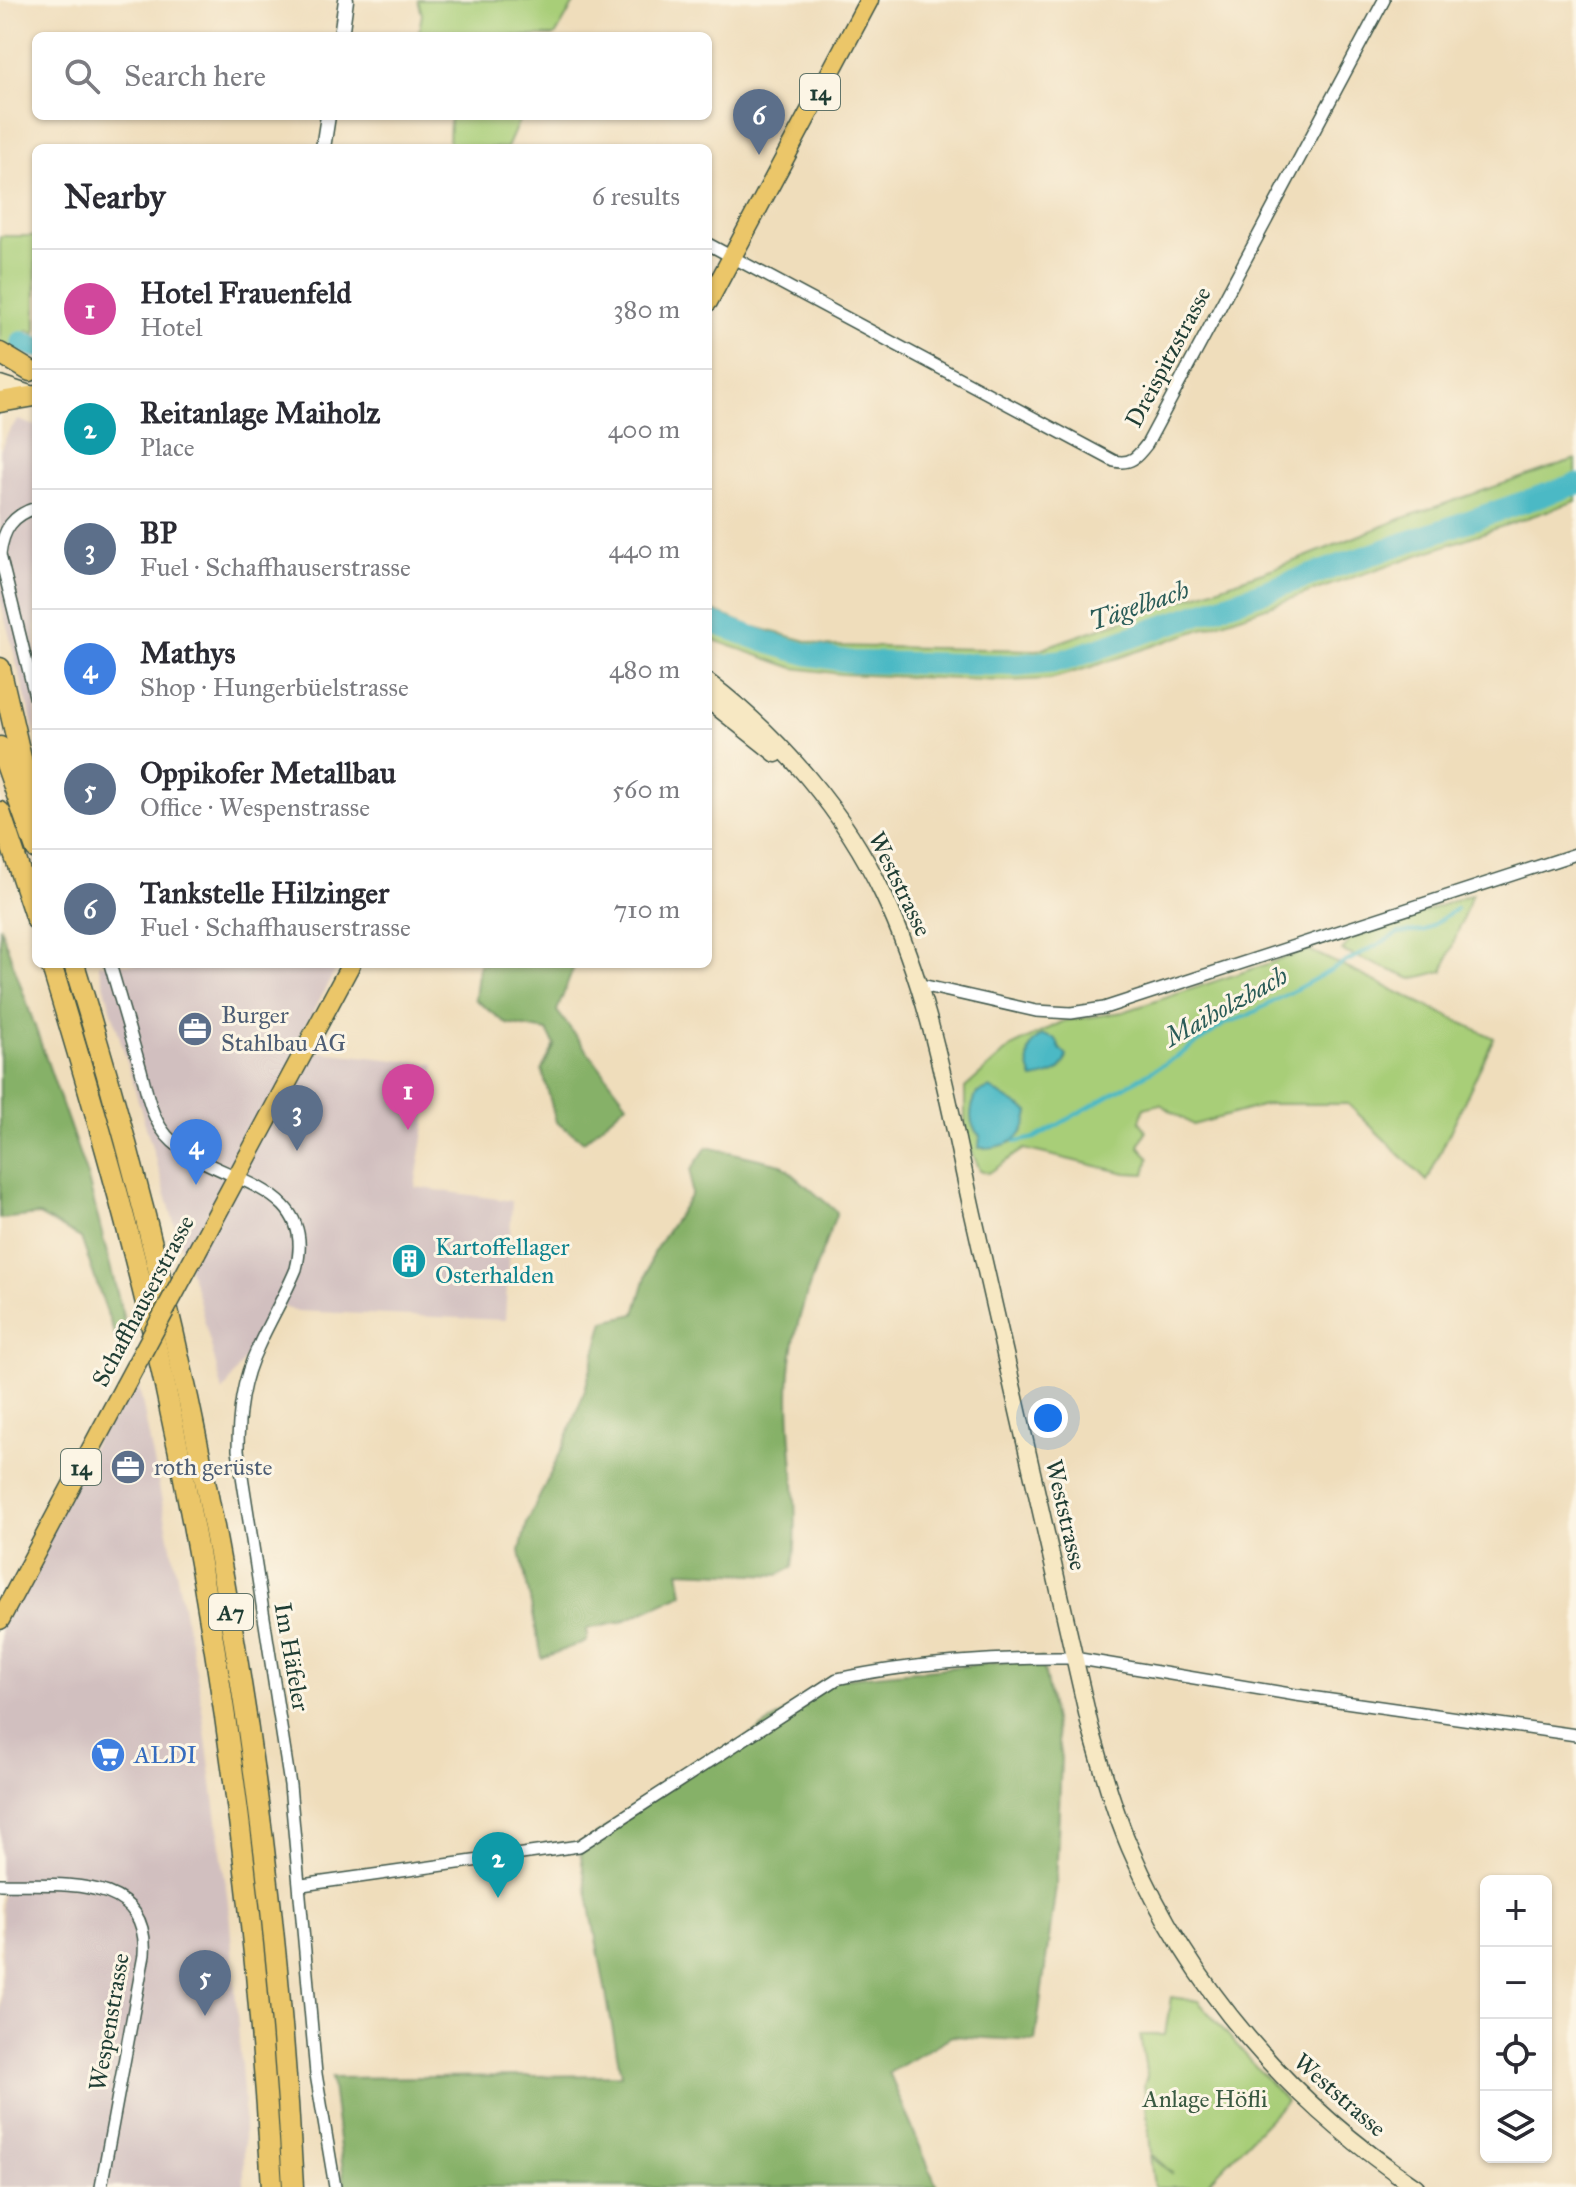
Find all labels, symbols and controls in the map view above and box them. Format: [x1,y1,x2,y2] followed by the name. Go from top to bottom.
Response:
[32,32,712,120] search box
[60,54,104,98] icon: search
[124,58,266,94] text: Search here
[800,74,840,110] road number: 14
[733,89,785,155] pin: 6
[64,176,166,217] text: Nearby
[592,180,680,212] text: 6 results
[140,275,352,311] text: Hotel Frauenfeld
[1118,281,1218,433] street label: Dreispitzstrasse
[85,293,95,325] text: 1
[613,293,680,325] text: 380 m
[140,311,203,343] text: Hotel
[140,395,380,431] text: Reitanlage Maiholz
[84,413,96,445] text: 2
[608,413,680,445] text: 400 m
[140,431,195,463] text: Place
[140,515,177,551] text: BP
[85,533,95,565] text: 3
[608,533,680,565] text: 440 m
[140,551,411,583] text: Fuel · Schaffhauserstrasse
[1085,573,1193,637] water label: Tägelbach
[140,635,235,671] text: Mathys
[83,653,97,685] text: 4
[609,653,680,685] text: 480 m
[140,671,409,703] text: Shop · Hungerbüelstrasse
[140,755,396,791] text: Oppikofer Metallbau
[84,773,96,805] text: 5
[612,773,680,805] text: 560 m
[140,791,370,823] text: Office · Wespenstrasse
[862,827,938,941] street label: Weststrasse
[140,875,389,911] text: Tankstelle Hilzinger
[83,893,97,925] text: 6
[613,893,680,925] text: 710 m
[140,911,411,943] text: Fuel · Schaffhauserstrasse
[1156,959,1293,1054] water label: Maiholzbach
[221,1000,346,1058] place label: Burger Stahlbau AG
[176,1010,214,1048] office icon: Burger Stahlbau AG
[382,1064,434,1130] pin: 1
[271,1085,323,1151] pin: 3
[170,1119,222,1185] pin: 4
[85,1210,201,1392] street label: Schaffhauserstrasse
[435,1232,570,1290] place label: Kartoffellager Osterhalden
[390,1242,428,1280] building icon: Kartoffellager Osterhalden
[1028,1398,1068,1438] your location
[109,1448,147,1486] office icon: roth gerüste
[61,1449,101,1485] road number: 14
[154,1452,273,1482] place label: roth gerüste
[1039,1457,1093,1573] street label: Weststrasse
[209,1594,253,1630] road number: A7
[268,1600,316,1714] street label: Im Häfeler
[89,1736,127,1774] supermarket icon: ALDI
[133,1740,197,1770] place label: ALDI
[472,1832,524,1898] pin: 2
[1480,1875,1552,2163] map controls
[1480,1875,1552,1947] button: +
[1480,1947,1552,2019] button: −
[179,1950,231,2016] pin: 5
[82,1951,136,2093] street label: Wespenstrasse
[1480,2019,1552,2091] button: locate
[1288,2047,1392,2143] street label: Weststrasse
[1141,2084,1268,2114] park label: Anlage Höfli
[1480,2091,1552,2163] button: layers

